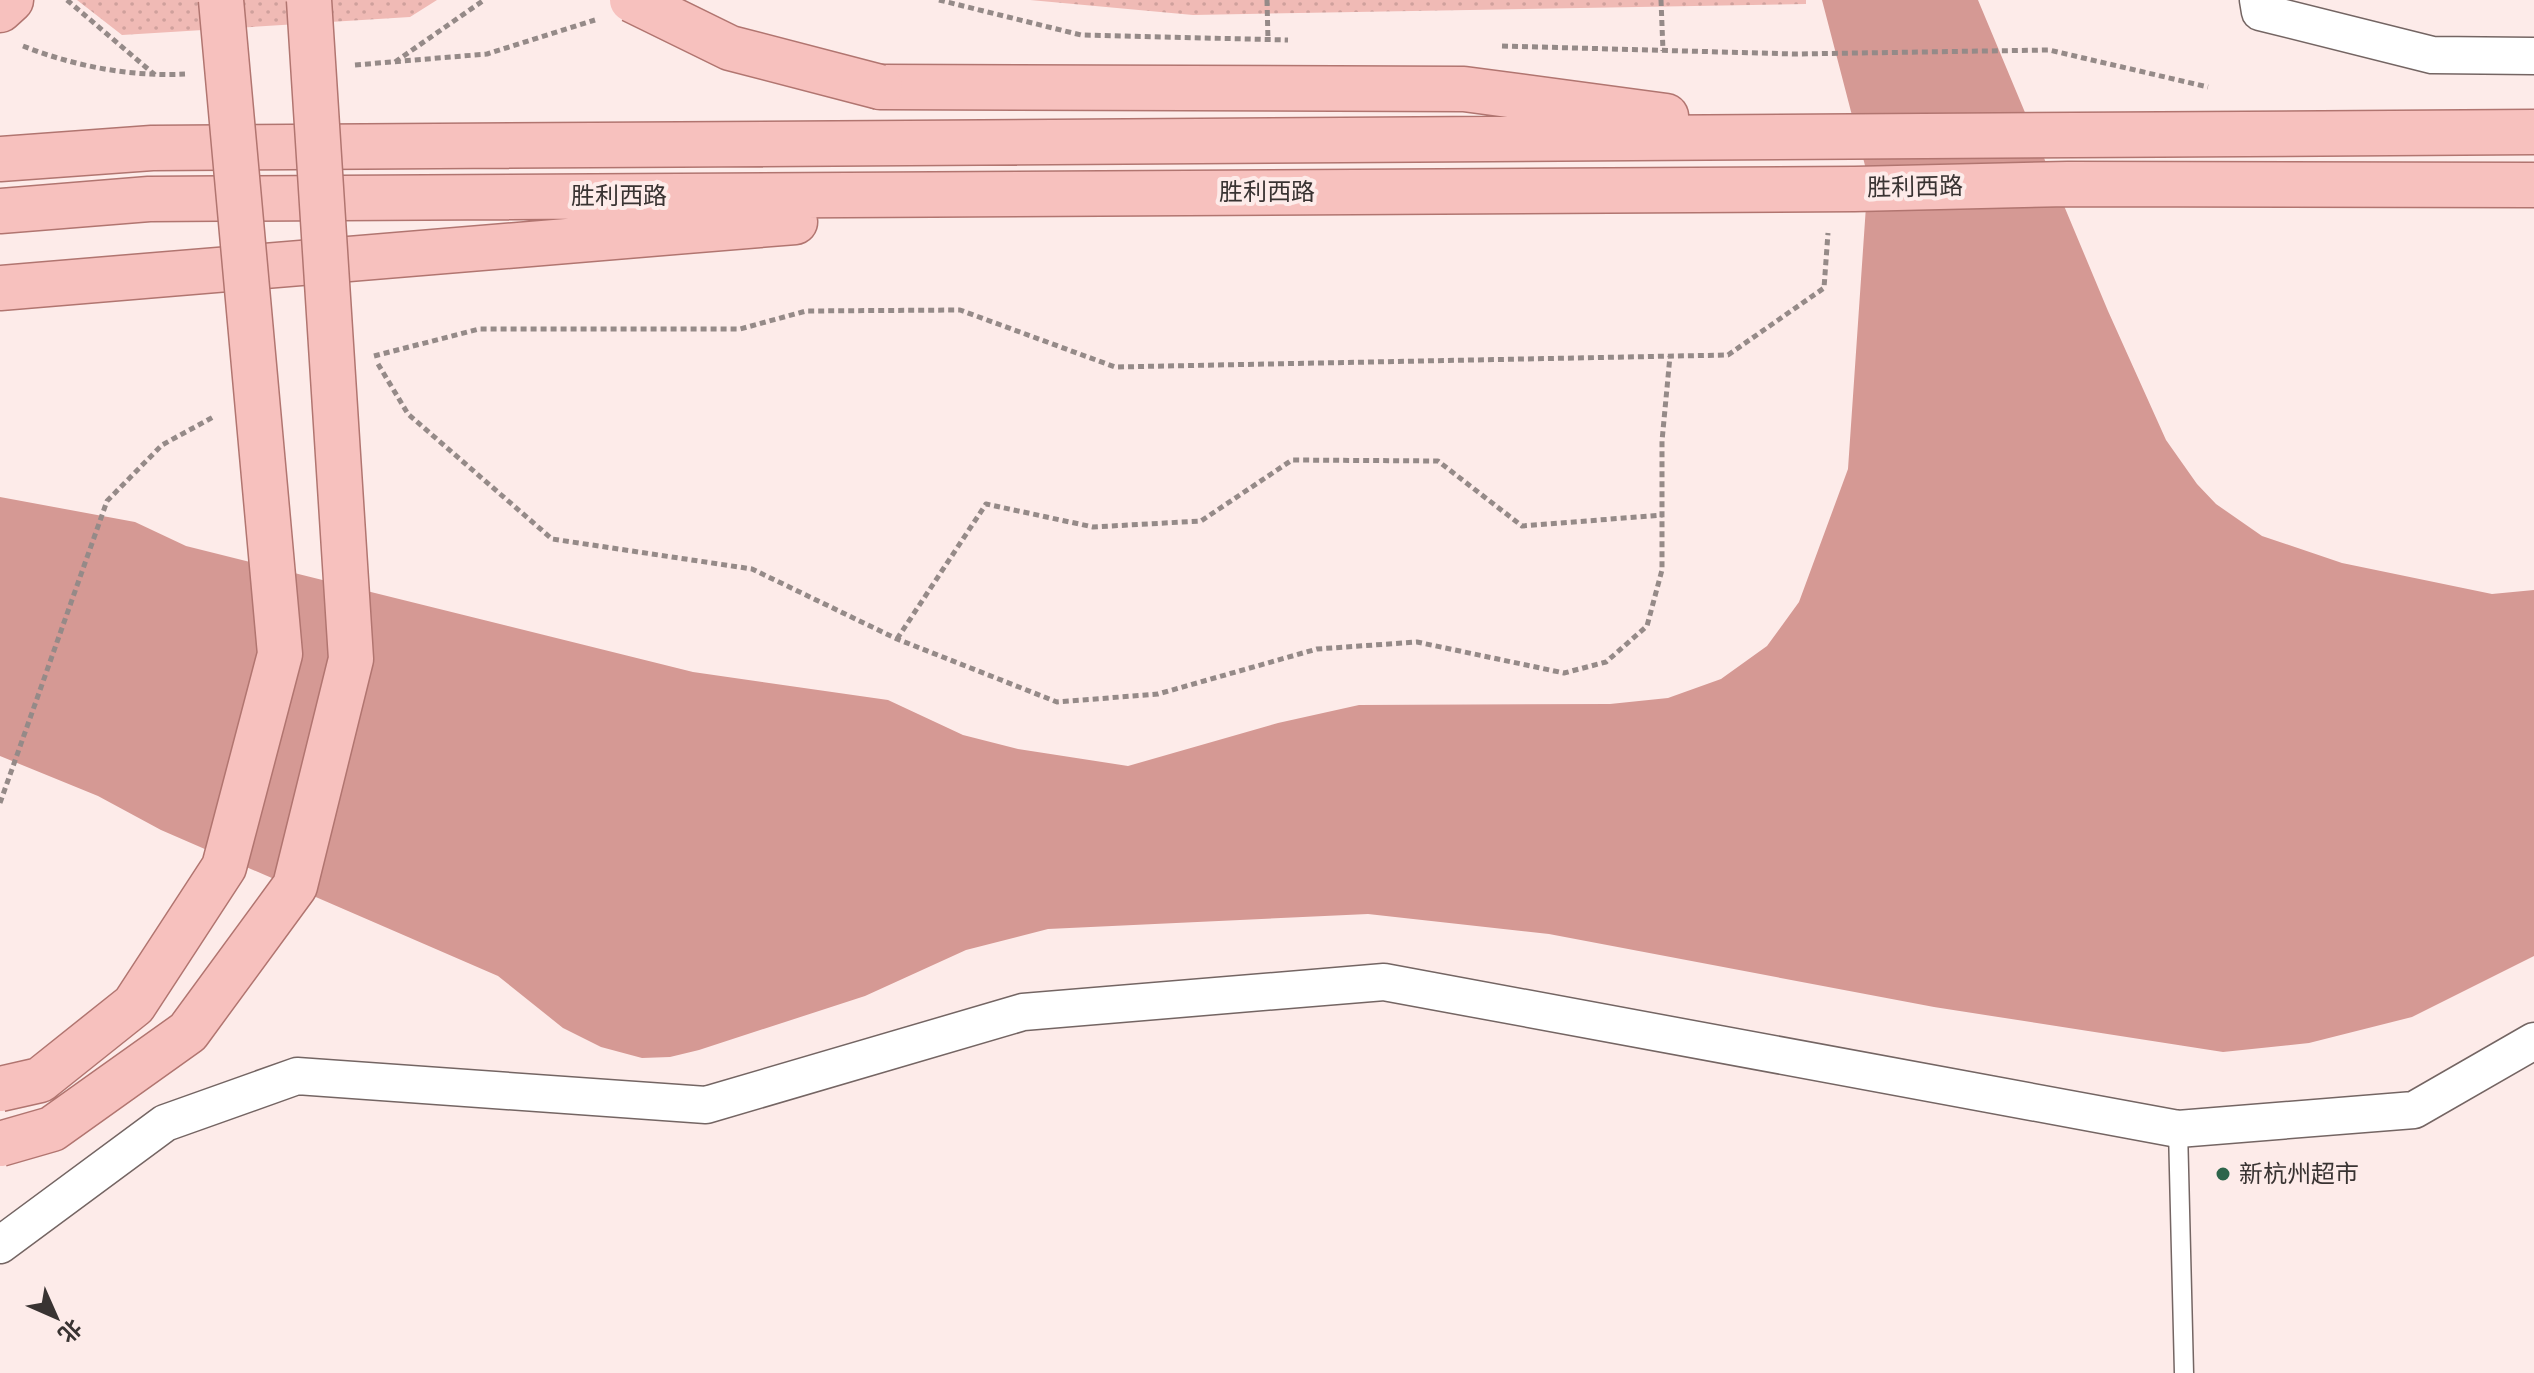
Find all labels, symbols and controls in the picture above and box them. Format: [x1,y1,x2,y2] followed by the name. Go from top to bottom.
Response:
[1867,171,1963,201] street label: 胜利西路
[1219,177,1315,205] street label: 胜利西路
[571,181,667,209] street label: 胜利西路
[2239,1159,2359,1187] place label: 新杭州超市
[2214,1165,2232,1183] marker: 新杭州超市
[16,1277,96,1357] north arrow
[53,1314,87,1348] text: 北

